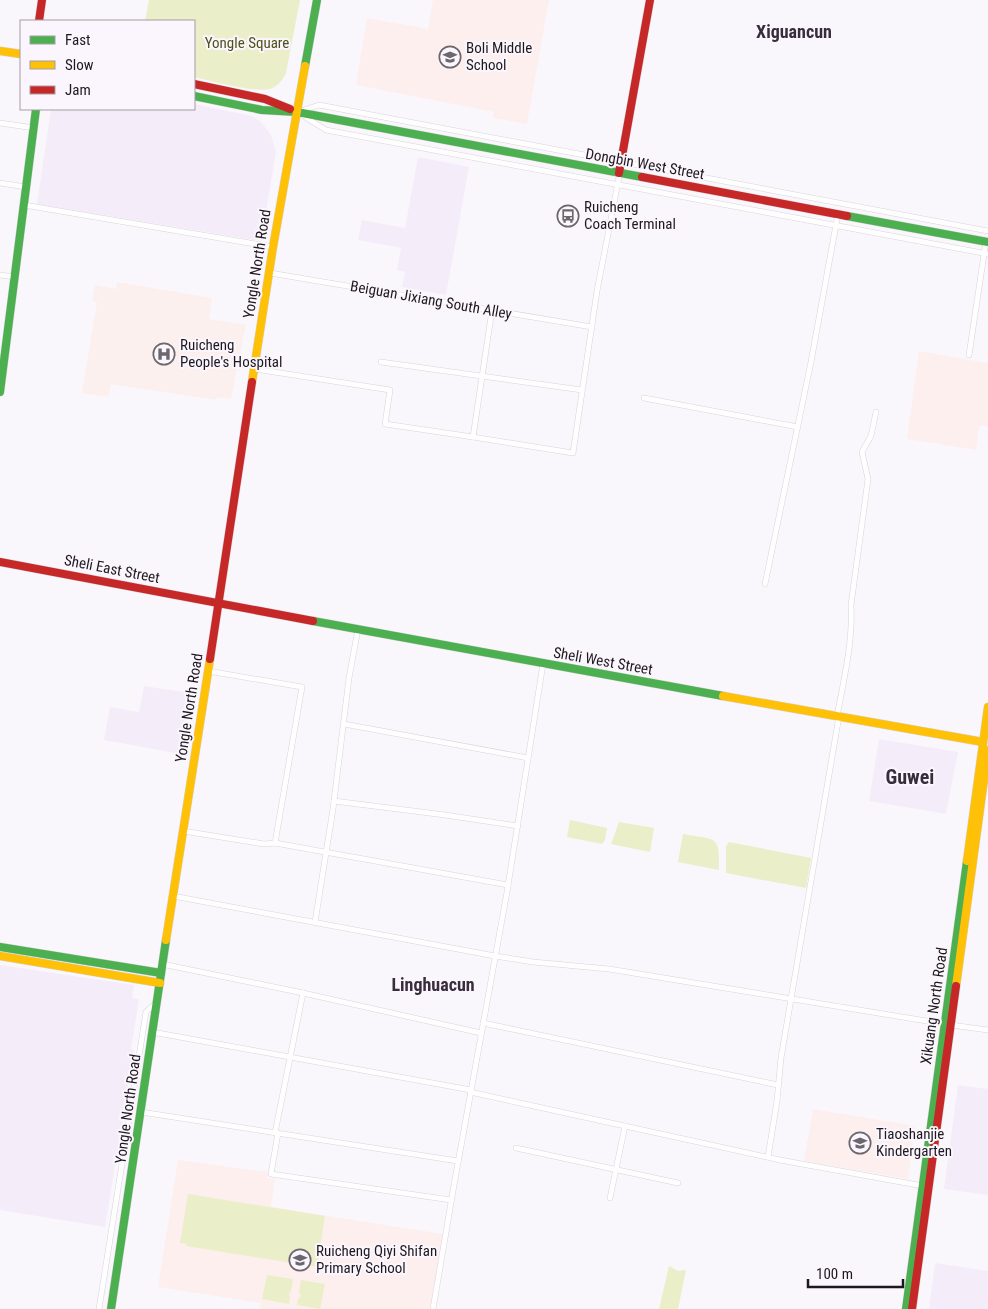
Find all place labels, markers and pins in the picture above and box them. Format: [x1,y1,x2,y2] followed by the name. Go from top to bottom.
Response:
[466,39,532,74] place label: Boli Middle School
[438,45,462,69] school or university icon: Boli Middle School
[584,198,676,233] place label: Ruicheng Coach Terminal
[556,204,580,228] bus stop icon: Ruicheng Coach Terminal
[180,336,282,371] place label: Ruicheng People's Hospital
[152,342,176,366] hospital icon: Ruicheng People's Hospital
[876,1125,952,1160] place label: Tiaoshanjie Kindergarten
[848,1131,872,1155] school or university icon: Tiaoshanjie Kindergarten
[316,1242,437,1277] place label: Ruicheng Qiyi Shifan Primary School
[288,1248,312,1272] school or university icon: Ruicheng Qiyi Shifan Primary School

